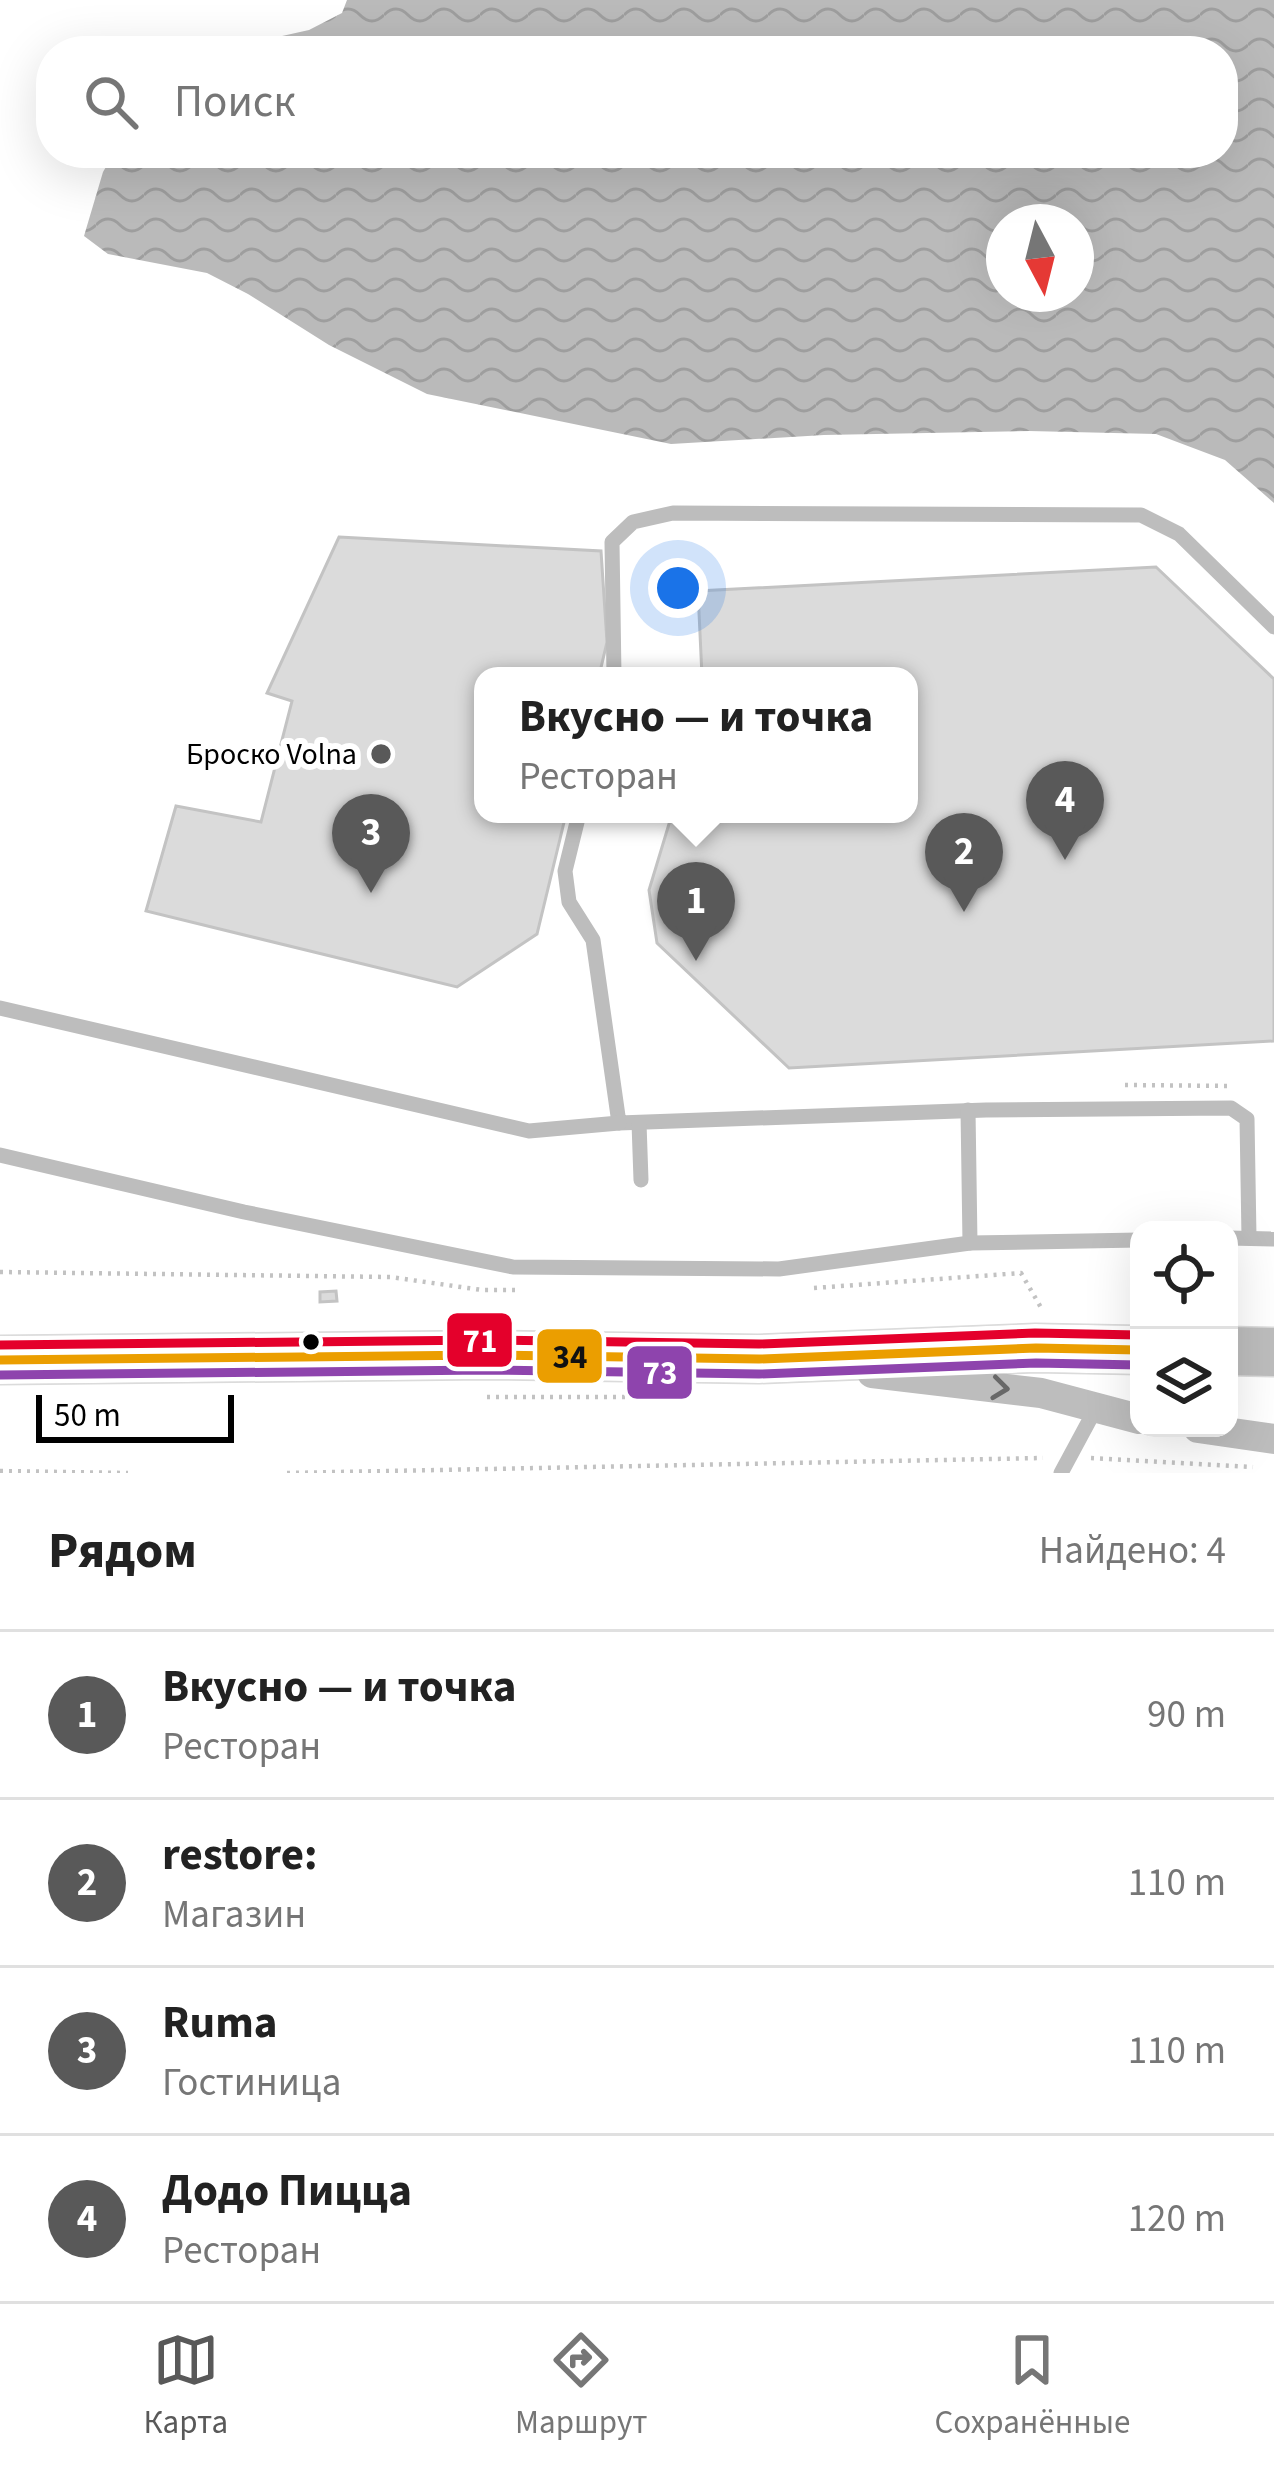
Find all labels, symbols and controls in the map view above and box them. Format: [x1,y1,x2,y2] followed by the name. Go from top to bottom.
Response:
[36,36,1238,168] search box
[78,69,144,135] icon: search
[174,70,296,134] text: Поиск
[986,204,1094,312] north arrow
[648,558,708,618] your location
[474,667,918,823] popup
[519,685,873,749] text: Вкусно — и точка
[186,733,357,776] place label: Броско Volna
[368,741,394,767] marker: Броско Volna
[519,749,678,805] text: Ресторан
[1026,761,1104,860] pin: 4
[332,794,410,893] pin: 3
[925,813,1003,912] pin: 2
[657,862,735,961] pin: 1
[1130,1221,1238,1437] map controls
[1130,1221,1238,1329] button: locate
[445,1311,514,1369] line badge: 71
[463,1318,497,1365] text: 71
[535,1327,604,1385] line badge: 34
[1130,1329,1238,1437] button: layers
[300,1331,322,1353] unlabelled marker
[553,1334,587,1381] text: 34
[625,1344,694,1401] line badge: 73
[643,1350,677,1397] text: 73
[990,1375,1010,1401] one-way arrow
[36,1389,234,1442] scale bar
[54,1392,121,1439] text: 50 m
[48,1515,197,1587] text: Рядом
[1039,1523,1226,1579] text: Найдено: 4
[162,1655,517,1719] text: Вкусно — и точка
[77,1687,97,1743] text: 1
[1147,1687,1226,1743] text: 90 m
[162,1719,321,1775] text: Ресторан
[162,1823,317,1887] text: restore:
[77,1855,97,1911] text: 2
[1128,1855,1226,1911] text: 110 m
[162,1887,306,1943] text: Магазин
[162,1991,277,2055] text: Ruma
[77,2023,97,2079] text: 3
[1128,2023,1226,2079] text: 110 m
[162,2055,341,2111] text: Гостиница
[162,2159,412,2223] text: Додо Пицца
[77,2191,97,2247] text: 4
[1128,2191,1226,2247] text: 120 m
[162,2223,321,2279] text: Ресторан
[143,2327,228,2446] tab: Карта
[515,2327,648,2446] tab: Маршрут
[935,2327,1130,2446] tab: Сохранённые

